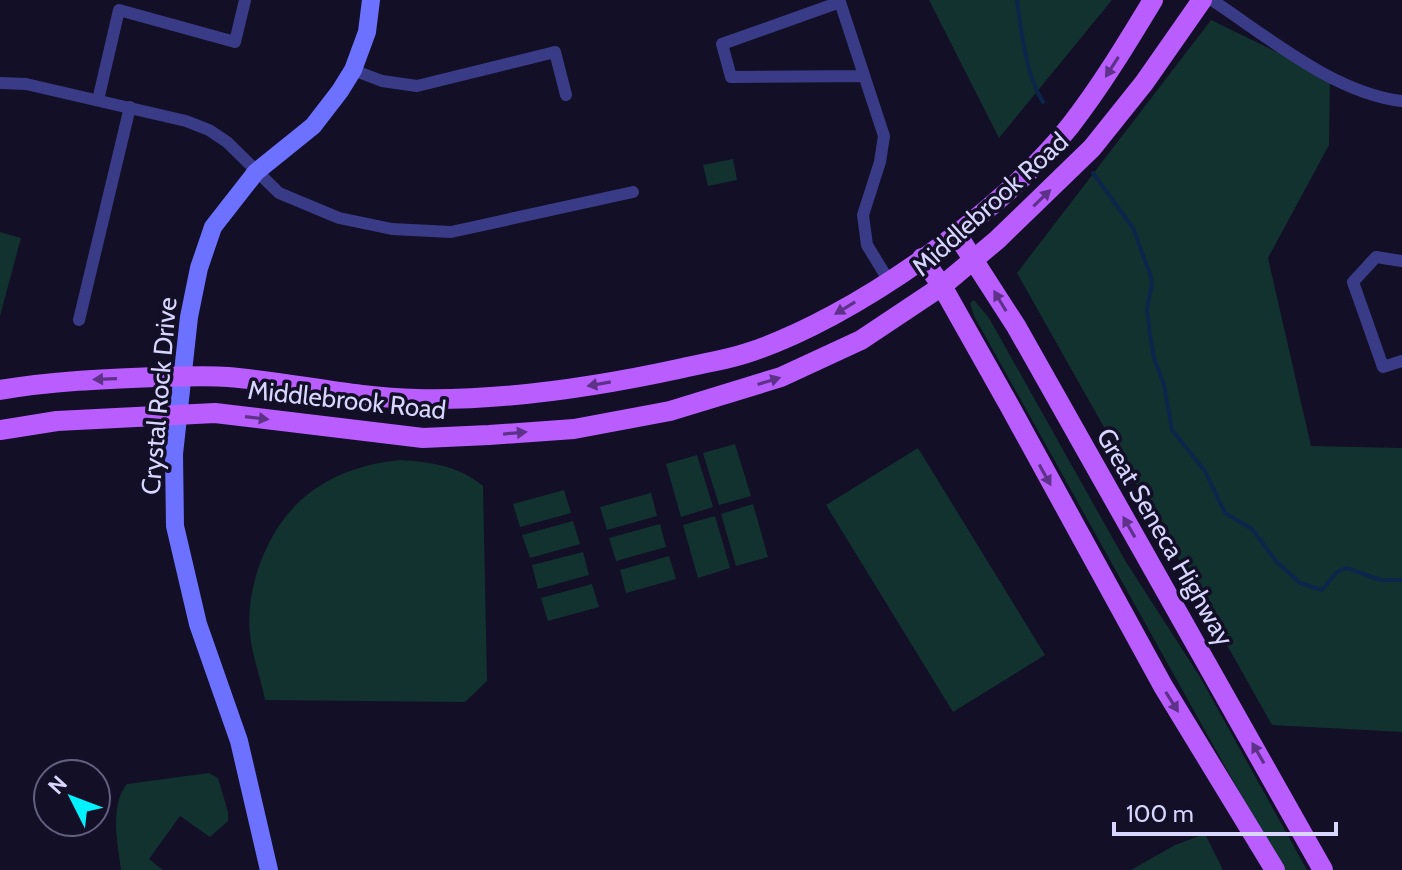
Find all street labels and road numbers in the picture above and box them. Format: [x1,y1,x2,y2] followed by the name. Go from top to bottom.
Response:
[905,125,1075,283] street label: Middlebrook Road
[134,296,184,496] street label: Crystal Rock Drive
[246,374,448,426] street label: Middlebrook Road
[1090,422,1240,652] street label: Great Seneca Highway

